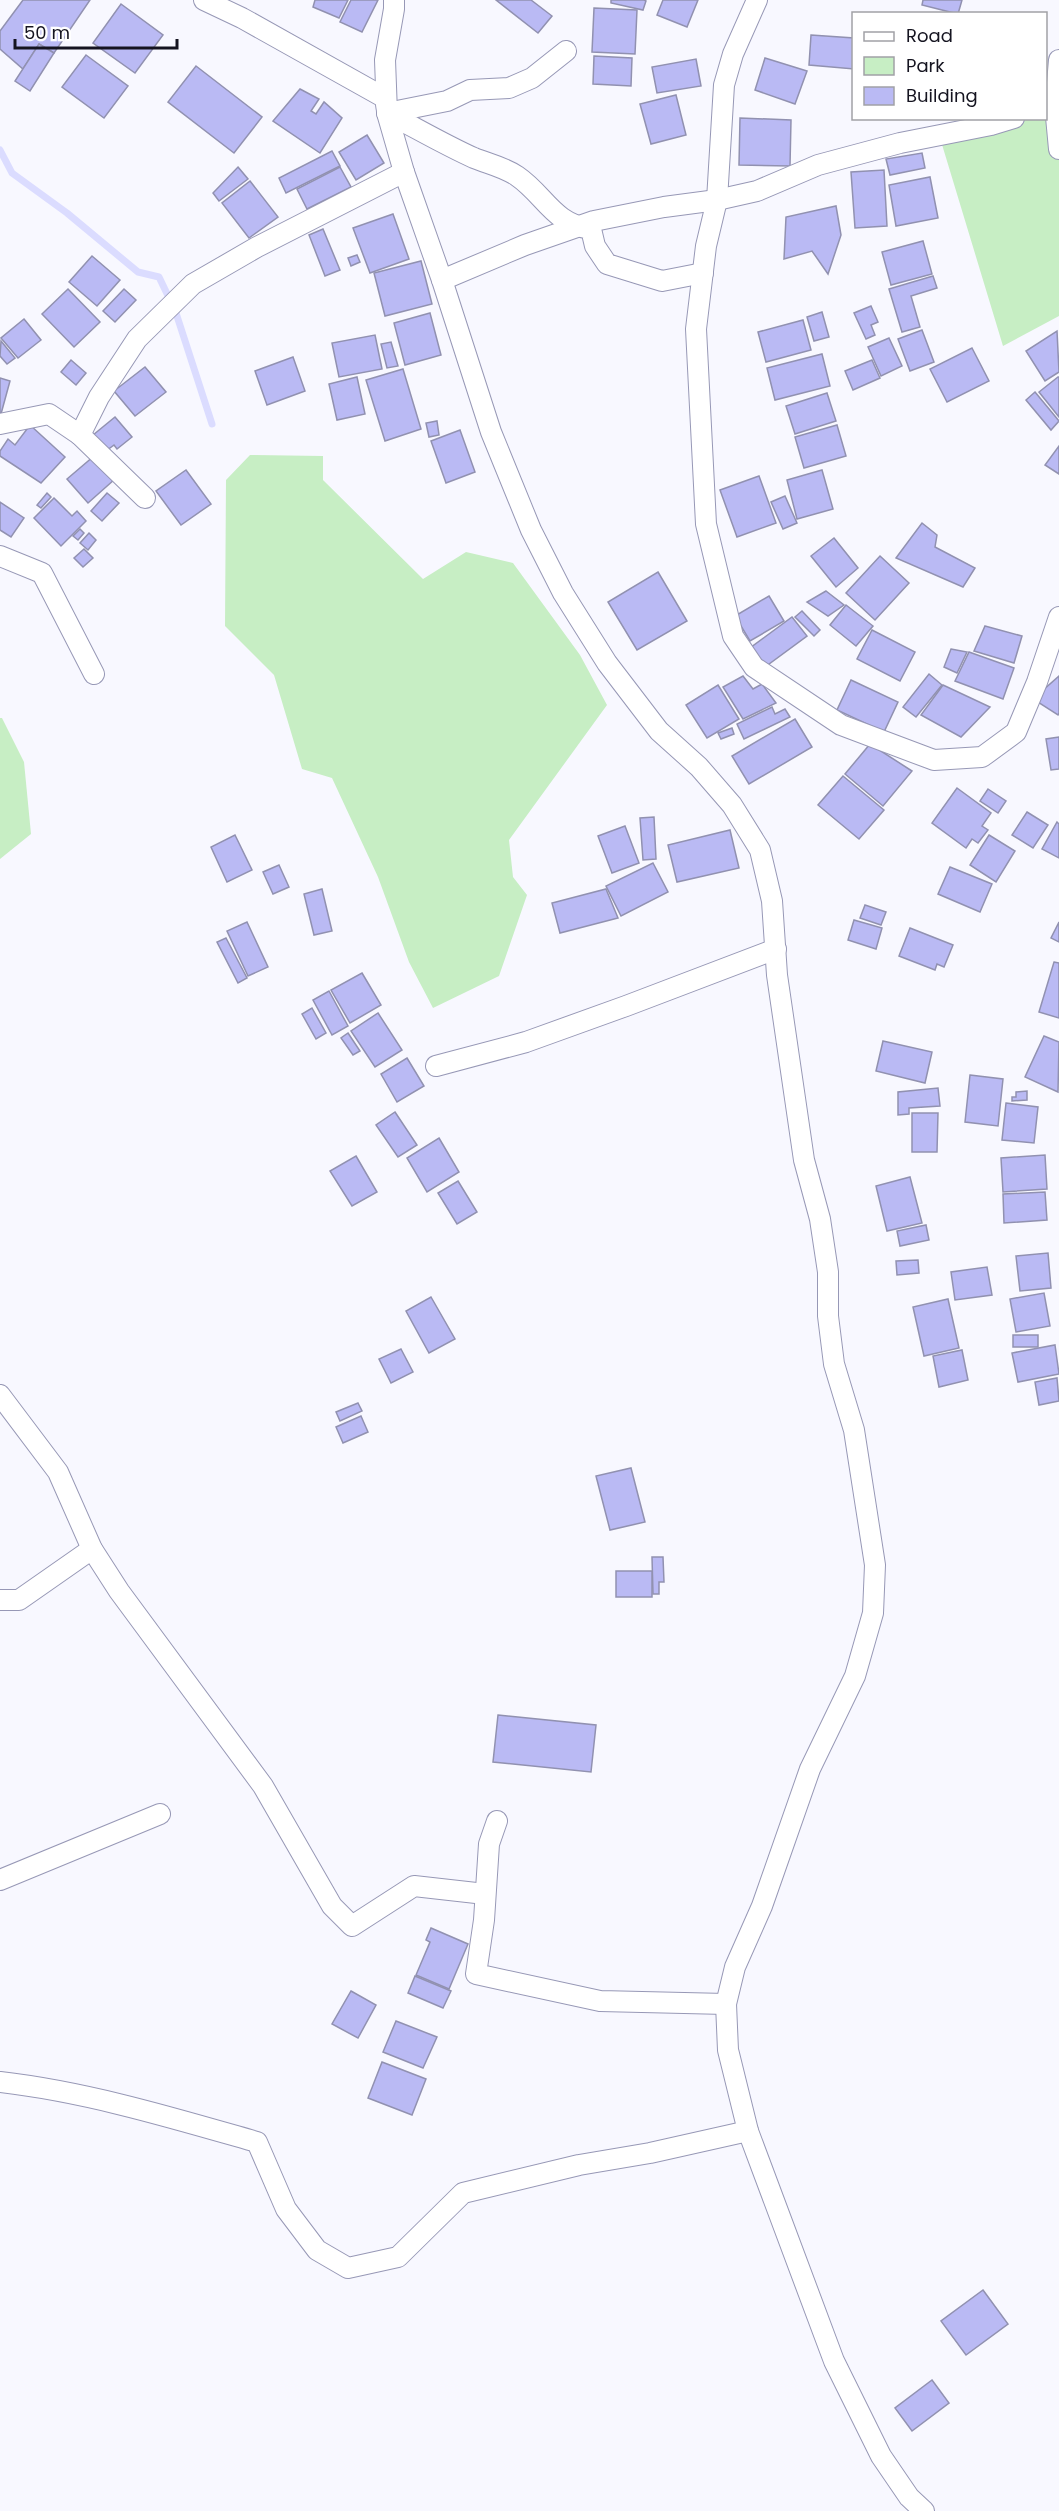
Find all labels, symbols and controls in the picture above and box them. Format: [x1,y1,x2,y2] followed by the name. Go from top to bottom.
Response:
[15,12,177,50] scale bar
[852,12,1047,120] legend
[24,20,70,45] text: 50 m
[906,23,953,48] text: Road
[906,53,945,78] text: Park
[906,83,978,108] text: Building

